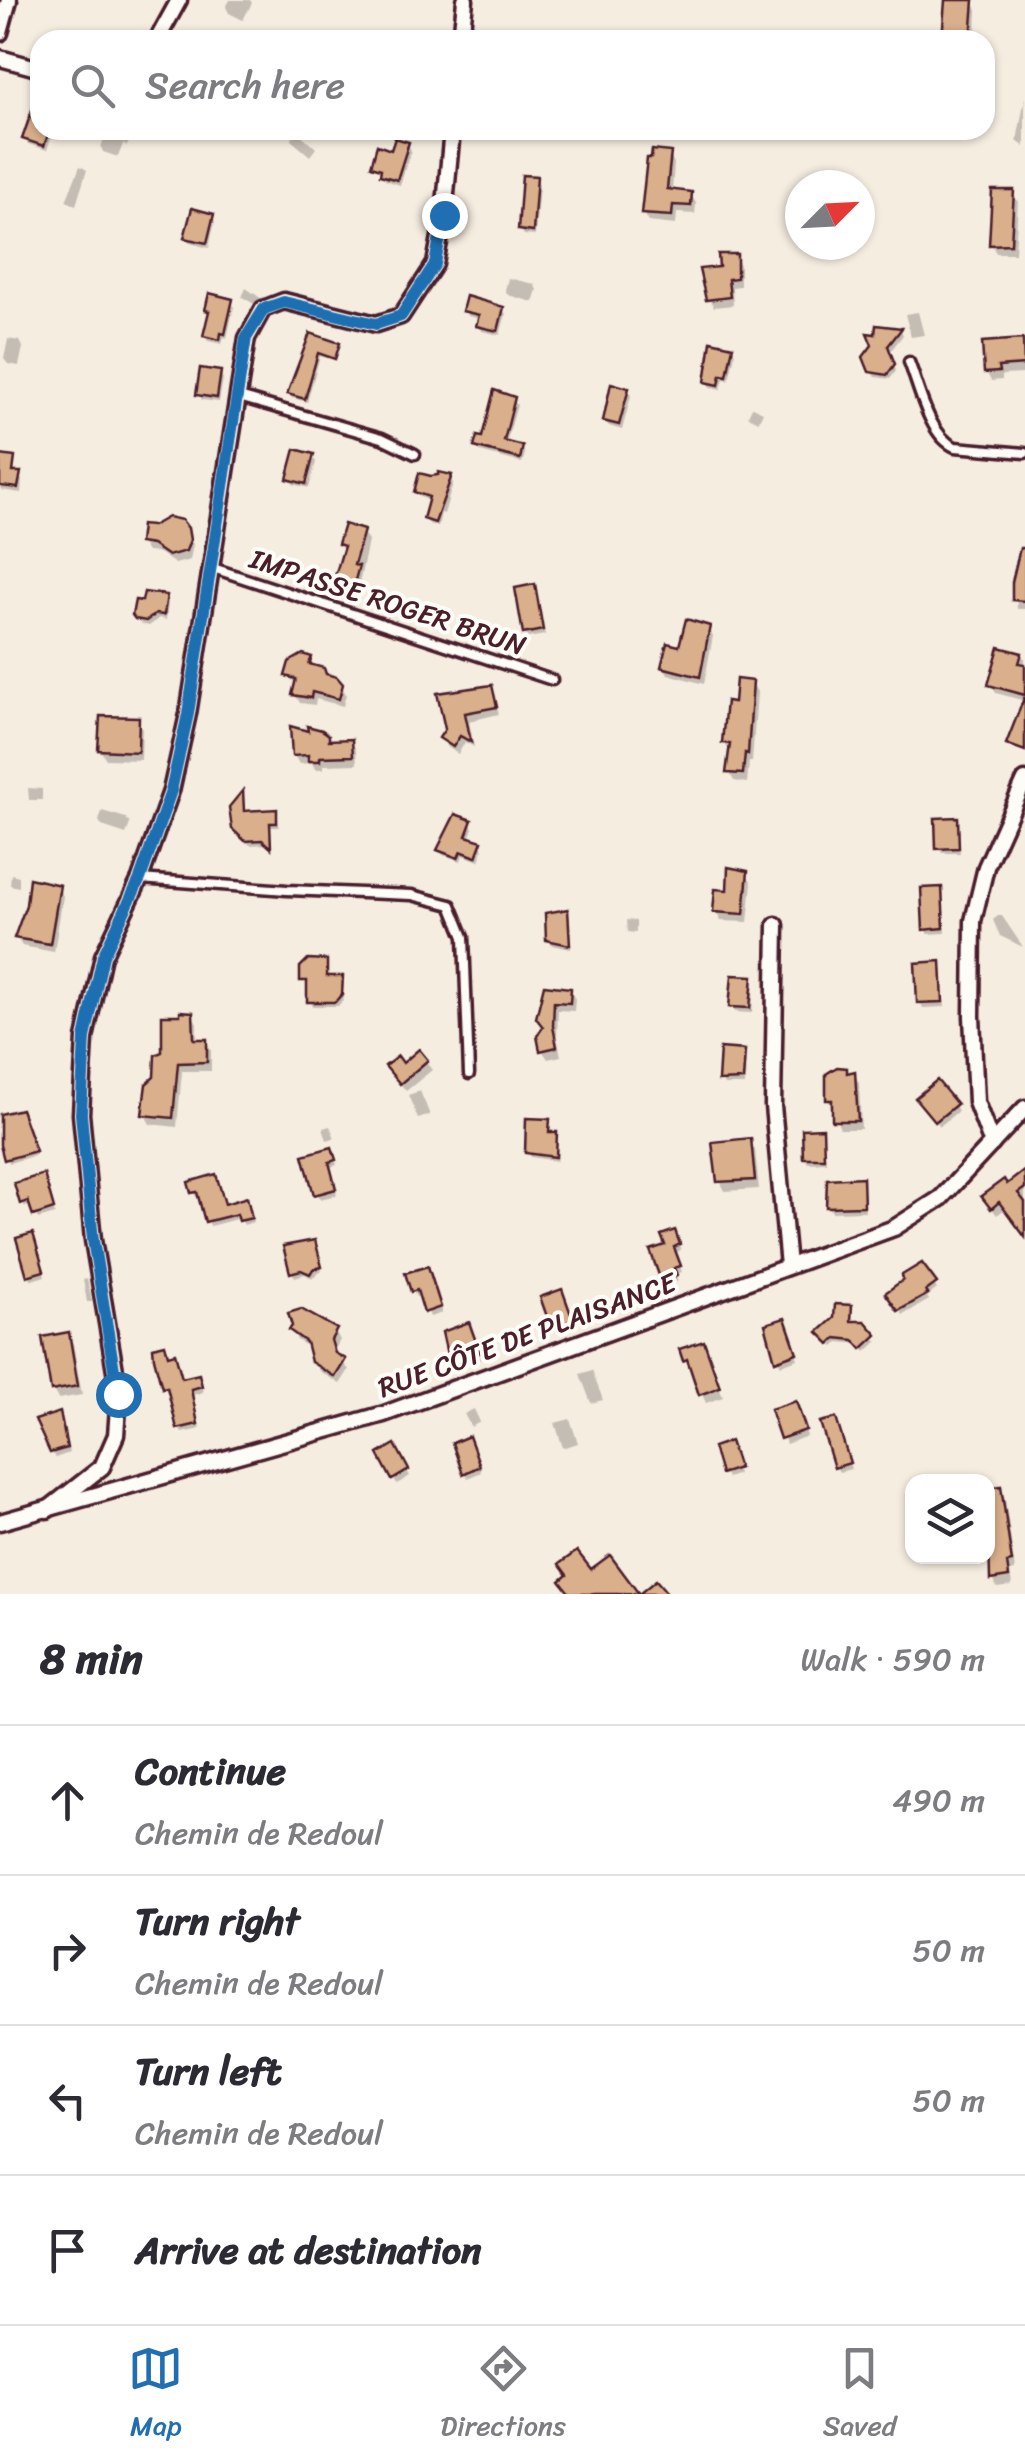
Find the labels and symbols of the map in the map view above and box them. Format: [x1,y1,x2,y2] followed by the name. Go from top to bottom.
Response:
[785,170,875,260] north arrow
[422,193,468,239] route end
[242,534,533,670] street label: IMPASSE ROGER BRUN
[371,1258,684,1412] street label: RUE CÔTE DE PLAISANCE
[96,1372,142,1418] route start

